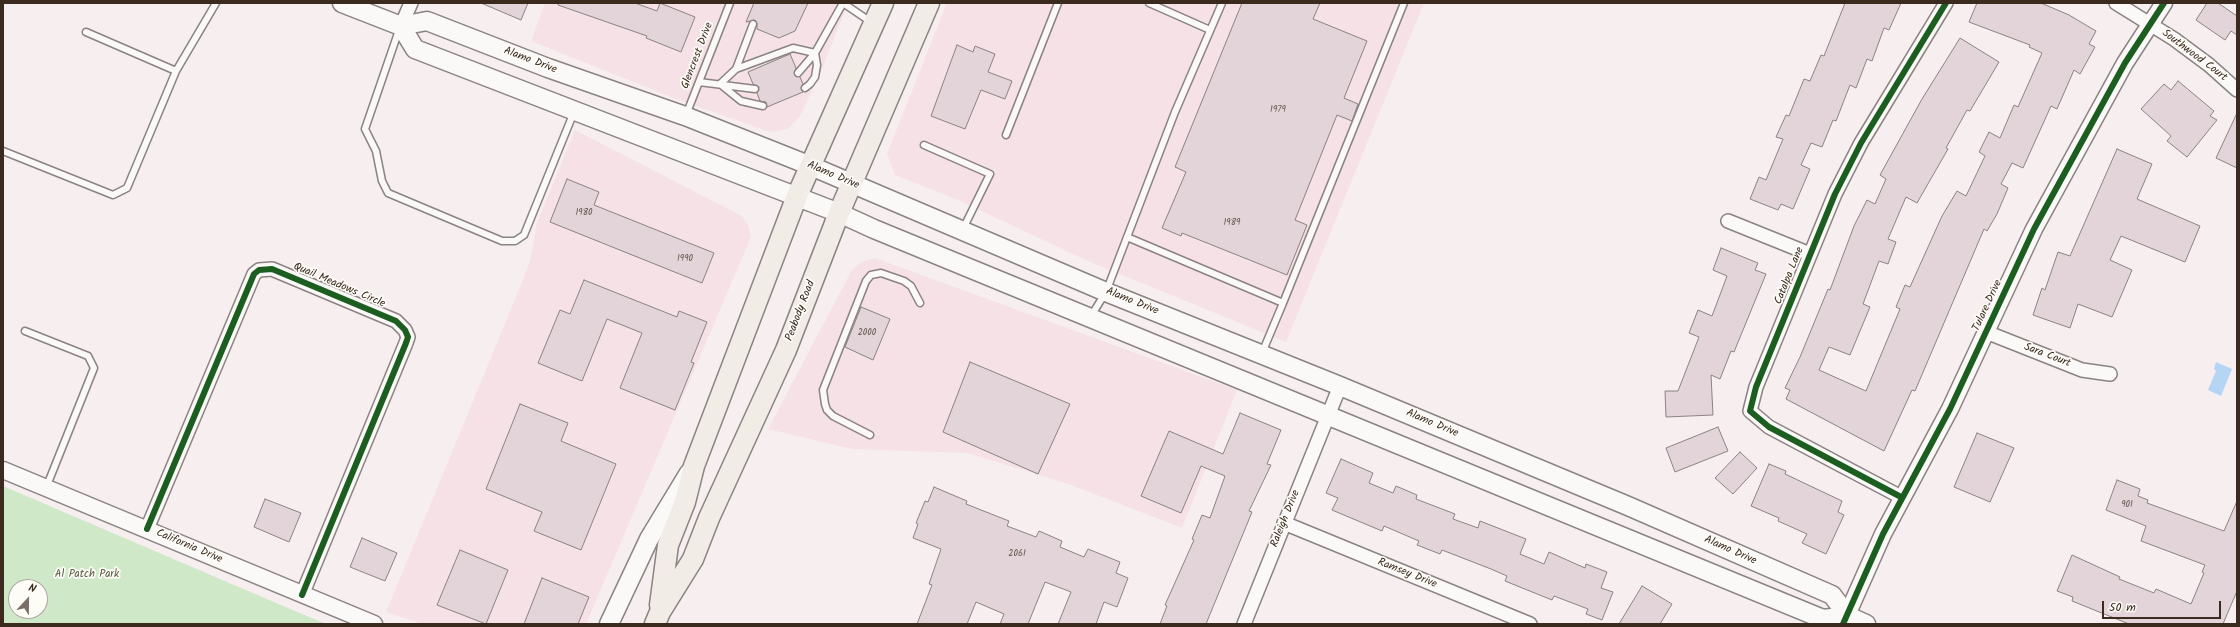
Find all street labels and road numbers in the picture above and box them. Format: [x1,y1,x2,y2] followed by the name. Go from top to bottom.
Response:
[679,21,717,91] street label: Glencrest Drive
[2159,27,2229,85] street label: Southwood Court
[502,45,558,77] street label: Alamo Drive
[805,159,861,193] street label: Alamo Drive
[1773,245,1807,307] street label: Catalpa Lane
[291,261,387,311] street label: Quail Meadows Circle
[1970,278,2006,334] street label: Tulare Drive
[783,279,819,343] street label: Peabody Road
[1104,285,1160,319] street label: Alamo Drive
[2022,341,2072,371] street label: Sara Court
[1404,407,1460,441] street label: Alamo Drive
[1269,489,1303,549] street label: Raleigh Drive
[154,527,224,567] street label: California Drive
[1702,534,1758,568] street label: Alamo Drive
[1376,556,1438,592] street label: Ramsey Drive

